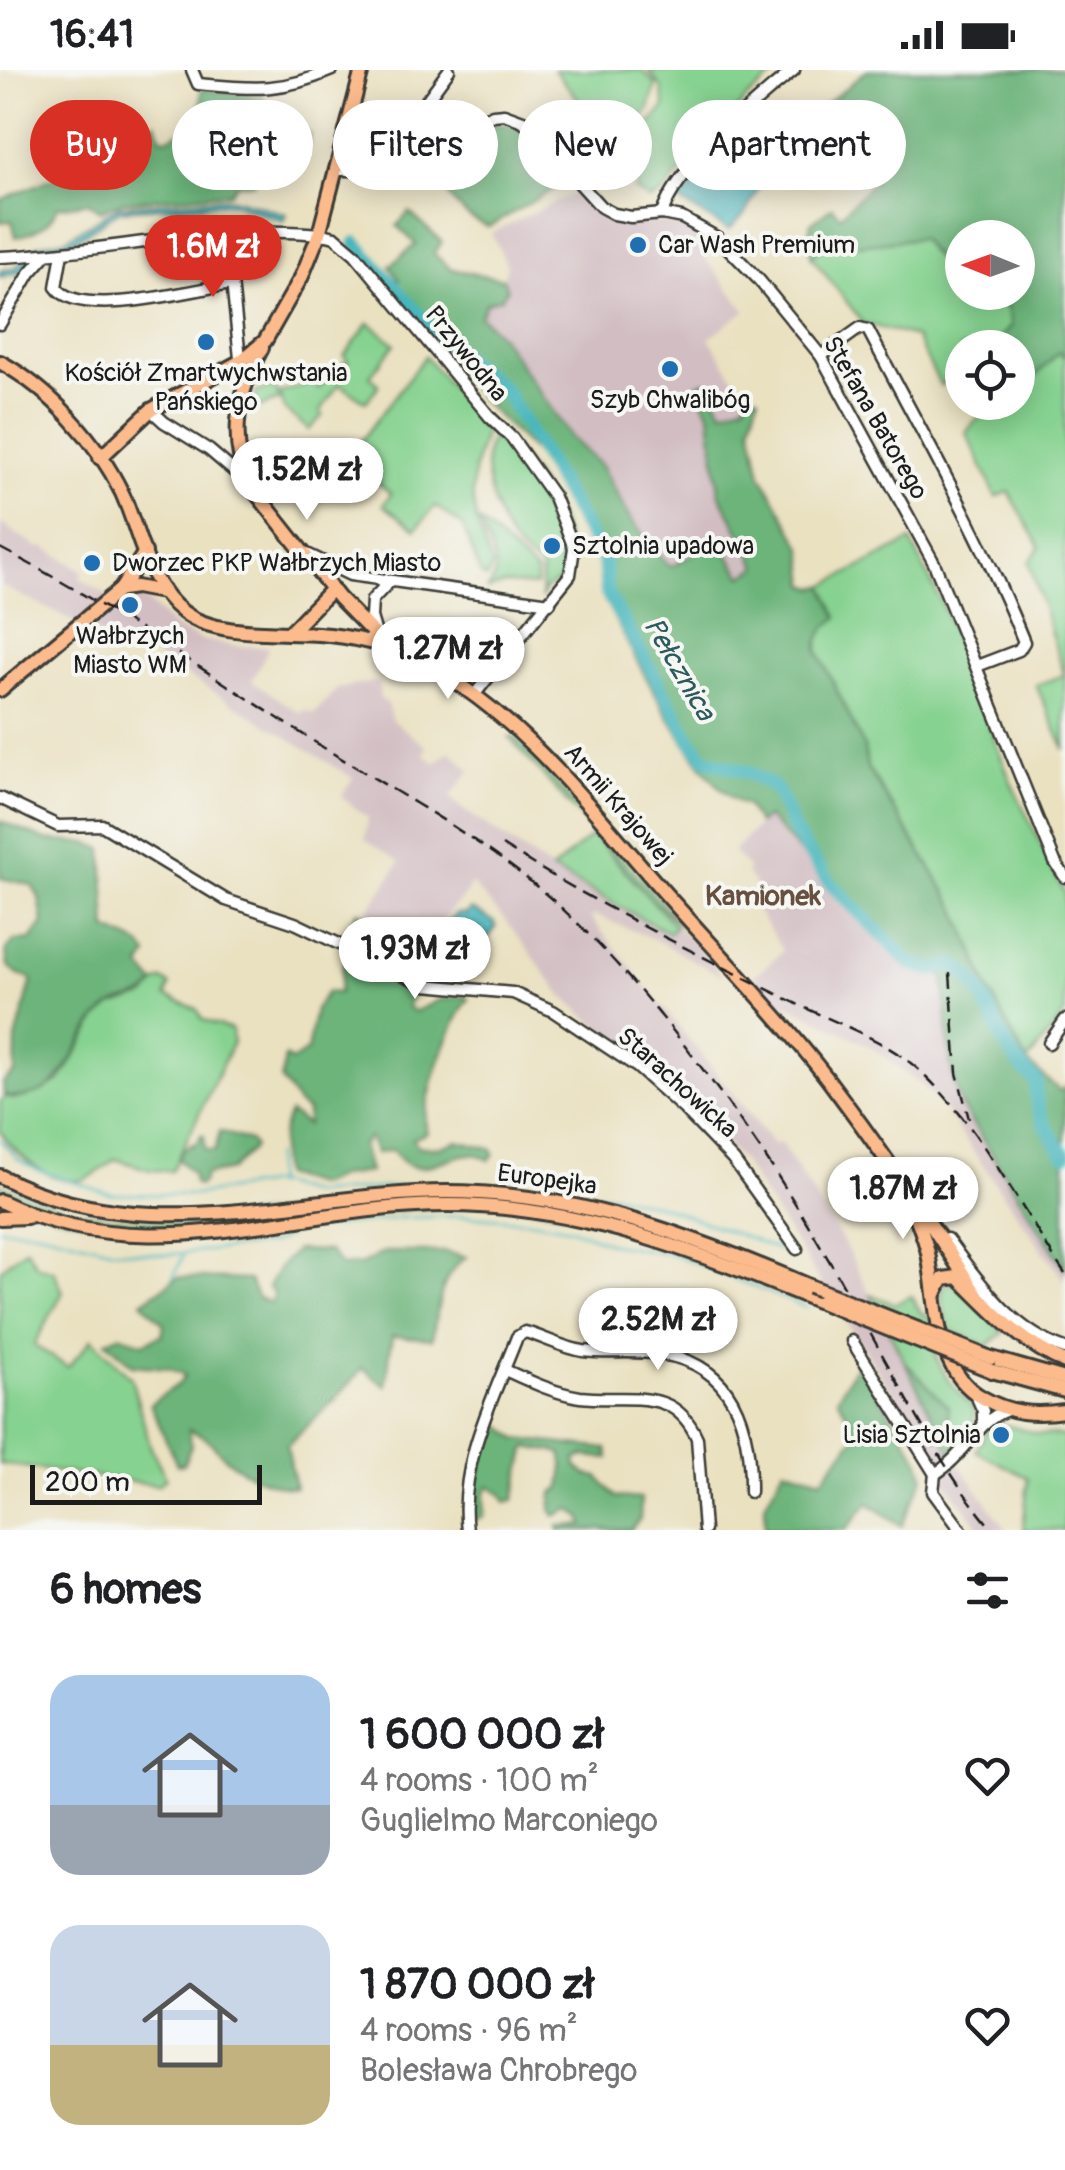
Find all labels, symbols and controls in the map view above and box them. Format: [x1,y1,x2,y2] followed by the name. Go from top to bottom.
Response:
[50,11,134,59] text: 16:41
[30,100,152,190] chip: Buy
[172,100,313,190] chip: Rent
[333,100,498,190] chip: Filters
[518,100,652,190] chip: New
[672,100,906,190] chip: Apartment
[121,215,305,300] pin: 1.6M zł
[945,220,1035,310] north arrow
[945,220,1035,420] map controls
[167,227,259,267] text: 1.6M zł
[658,230,855,261] place label: Car Wash Premium
[627,234,649,256] marker: Car Wash Premium
[418,300,514,408] street label: Przywodna
[945,330,1035,420] button: locate
[195,331,217,353] marker: Kościół Zmartwychwstania Pańskiego
[816,331,934,505] street label: Stefana Batorego
[64,358,348,418] place label: Kościół Zmartwychwstania Pańskiego
[659,358,681,380] marker: Szyb Chwalibóg
[590,385,750,416] place label: Szyb Chwalibóg
[204,438,410,523] pin: 1.52M zł
[252,450,362,490] text: 1.52M zł
[572,531,754,562] place label: Sztolnia upadowa
[541,535,563,557] marker: Sztolnia upadowa
[112,548,441,579] place label: Dworzec PKP Wałbrzych Miasto
[81,552,103,574] marker: Dworzec PKP Wałbrzych Miasto
[119,594,141,616] marker: Wałbrzych Miasto WM
[636,611,723,728] water label: Pełcznica
[345,617,551,702] pin: 1.27M zł
[73,621,187,681] place label: Wałbrzych Miasto WM
[394,629,502,669] text: 1.27M zł
[557,738,679,872] street label: Armii Krajowej
[705,879,821,914] district label: Kamionek
[312,917,518,1002] pin: 1.93M zł
[361,929,469,969] text: 1.93M zł
[611,1021,743,1145] street label: Starachowicka
[800,1157,1006,1242] pin: 1.87M zł
[495,1158,599,1202] street label: Europejka
[849,1169,957,1209] text: 1.87M zł
[555,1288,761,1373] pin: 2.52M zł
[601,1300,715,1340] text: 2.52M zł
[842,1420,981,1451] place label: Lisia Sztolnia
[990,1424,1012,1446] marker: Lisia Sztolnia
[30,1460,262,1504] scale bar
[45,1465,130,1500] text: 200 m
[960,1563,1015,1618] icon: filters
[50,1564,201,1616] text: 6 homes
[360,1709,604,1761] text: 1 600 000 zł
[130,1715,250,1835] icon: home
[960,1748,1015,1803] icon: heart
[360,1761,599,1801] text: 4 rooms · 100 m²
[360,1801,658,1841] text: Guglielmo Marconiego
[360,1959,594,2011] text: 1 870 000 zł
[130,1965,250,2085] icon: home
[960,1998,1015,2053] icon: heart
[360,2011,578,2051] text: 4 rooms · 96 m²
[360,2051,637,2091] text: Bolesława Chrobrego

